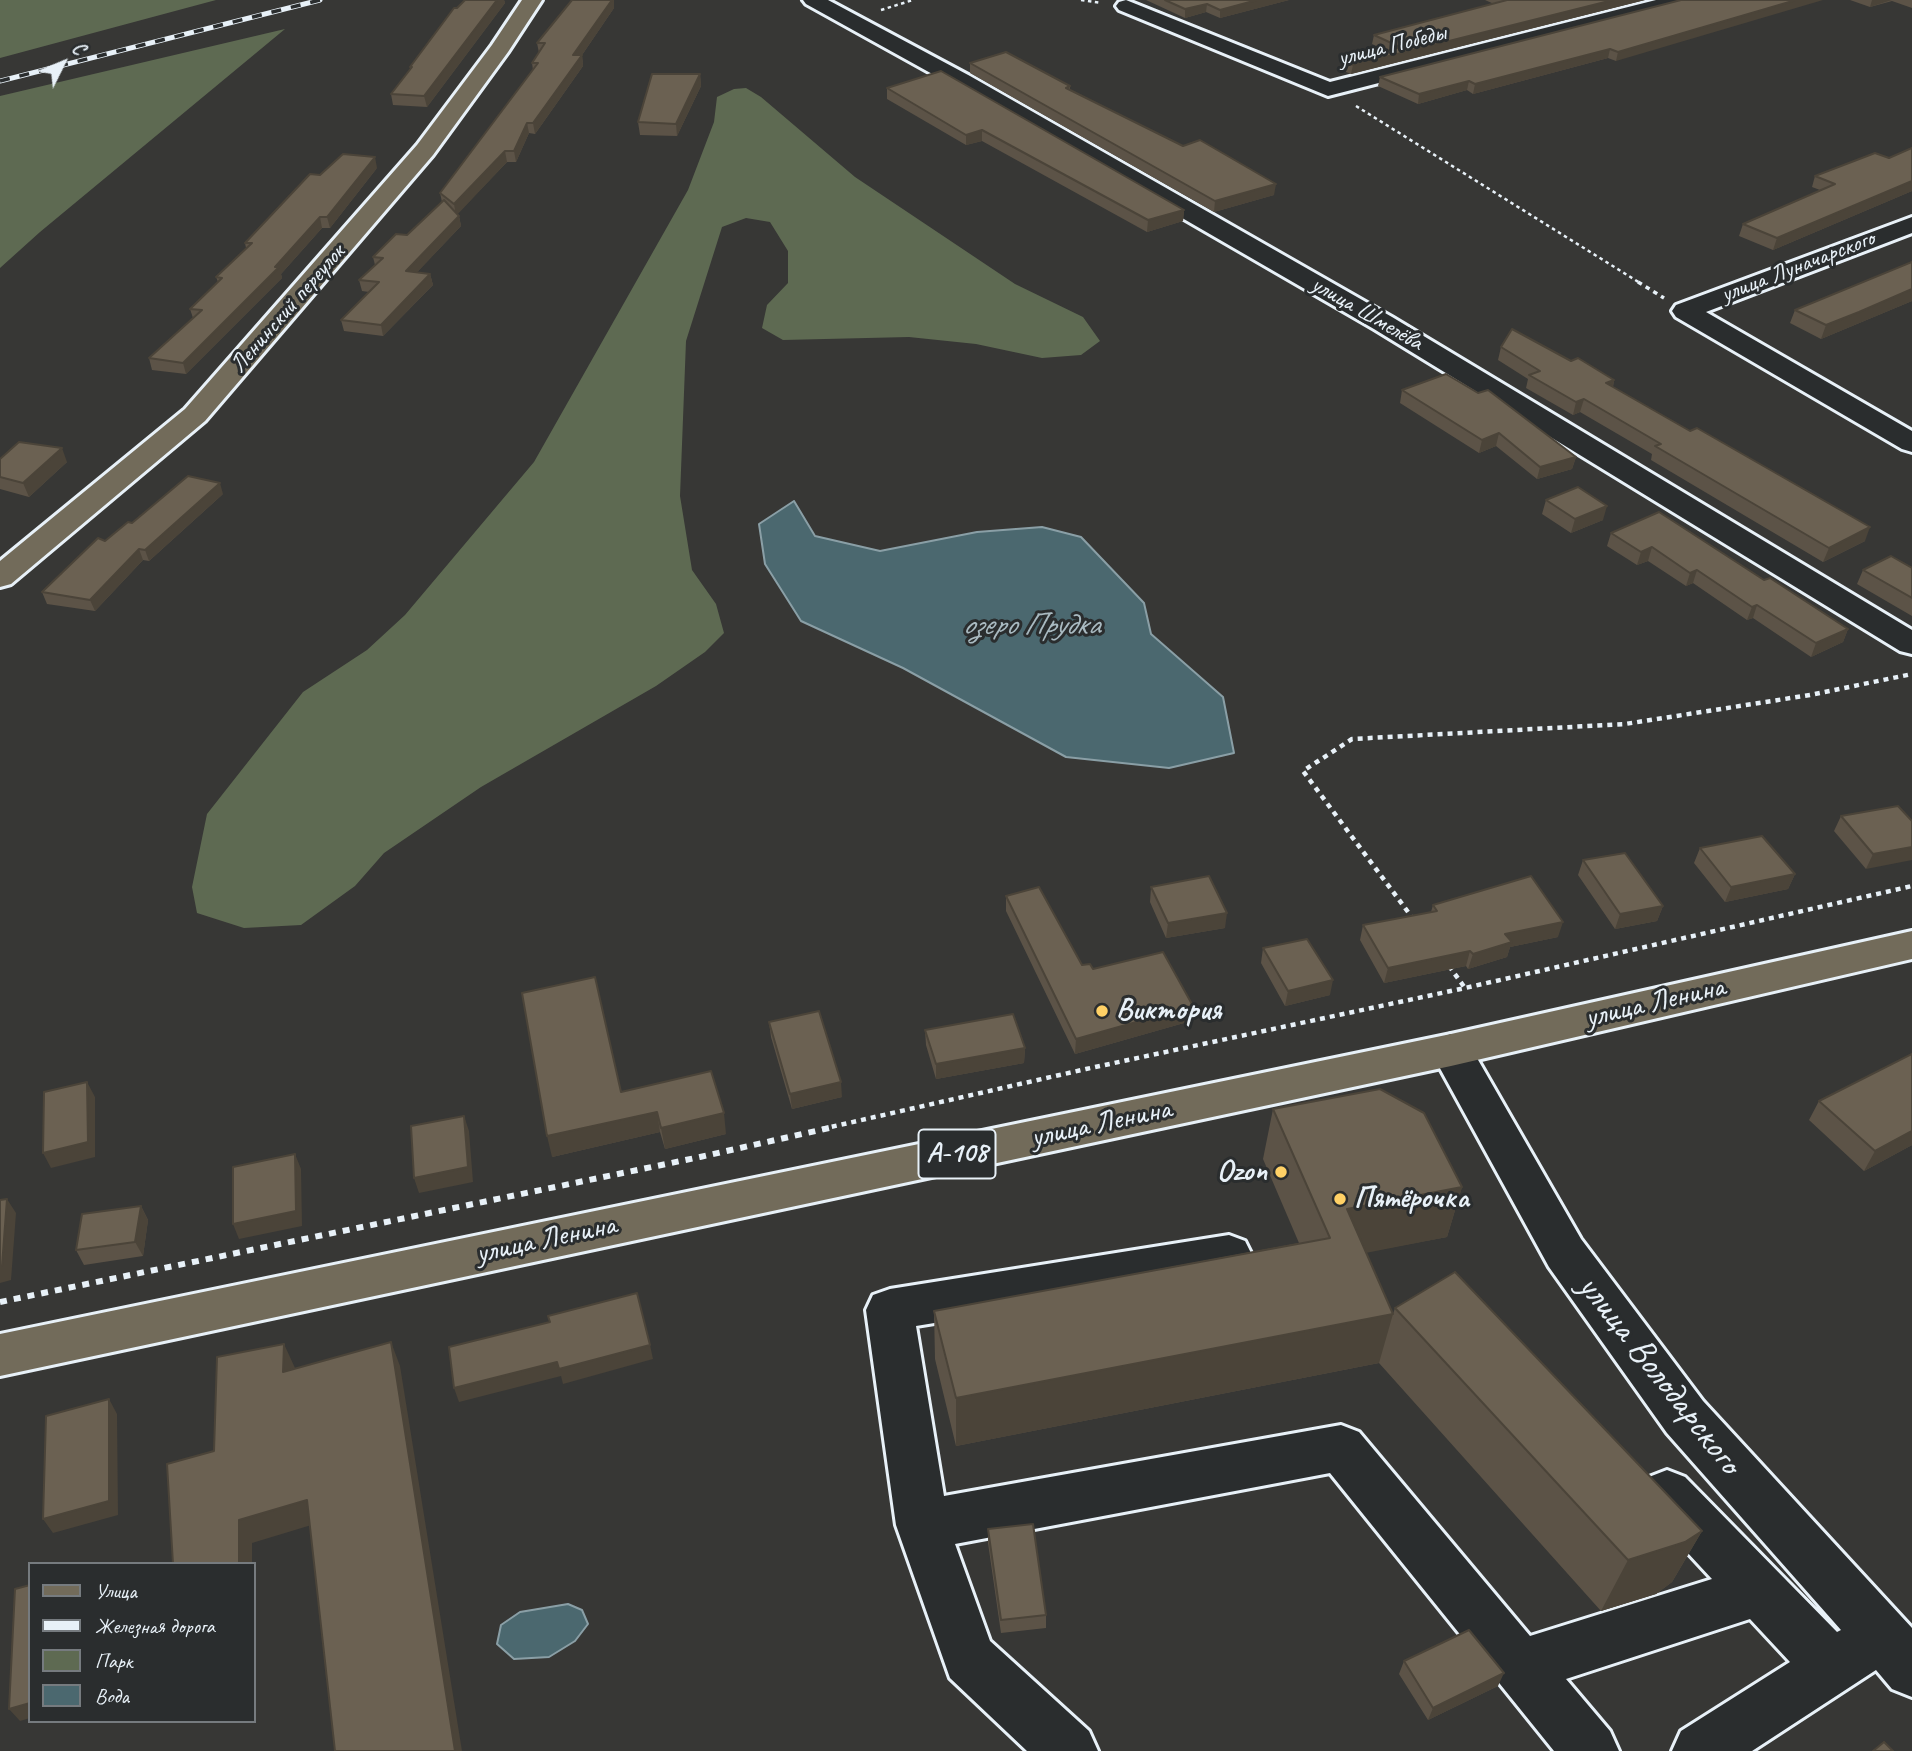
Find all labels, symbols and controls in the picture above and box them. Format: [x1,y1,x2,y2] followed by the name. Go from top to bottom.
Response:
[1335,19,1449,73] street label: улица Победы
[28,28,98,98] north arrow
[66,37,90,60] text: С
[1717,224,1879,310] street label: улица Луначарского
[224,239,352,379] street label: Ленинский переулок
[1306,270,1428,358] street label: улица Шмелёва
[962,607,1100,645] water label: озеро Прудка
[1582,969,1728,1037] street label: улица Ленина
[1116,993,1221,1029] place label: Виктория
[1094,1003,1110,1019] marker: Виктория
[1028,1092,1174,1156] street label: улица Ленина
[918,1130,996,1178] road number: А-108
[1217,1154,1267,1190] place label: Ozon
[1273,1164,1289,1180] marker: Ozon
[1354,1181,1469,1217] place label: Пятёрочка
[1332,1191,1348,1207] marker: Пятёрочка
[473,1208,619,1272] street label: улица Ленина
[1567,1266,1751,1484] street label: улица Володарского
[28,1562,256,1723] legend
[95,1578,137,1604] text: Улица
[95,1613,215,1639] text: Железная дорога
[95,1648,132,1674] text: Парк
[95,1683,129,1709] text: Вода

